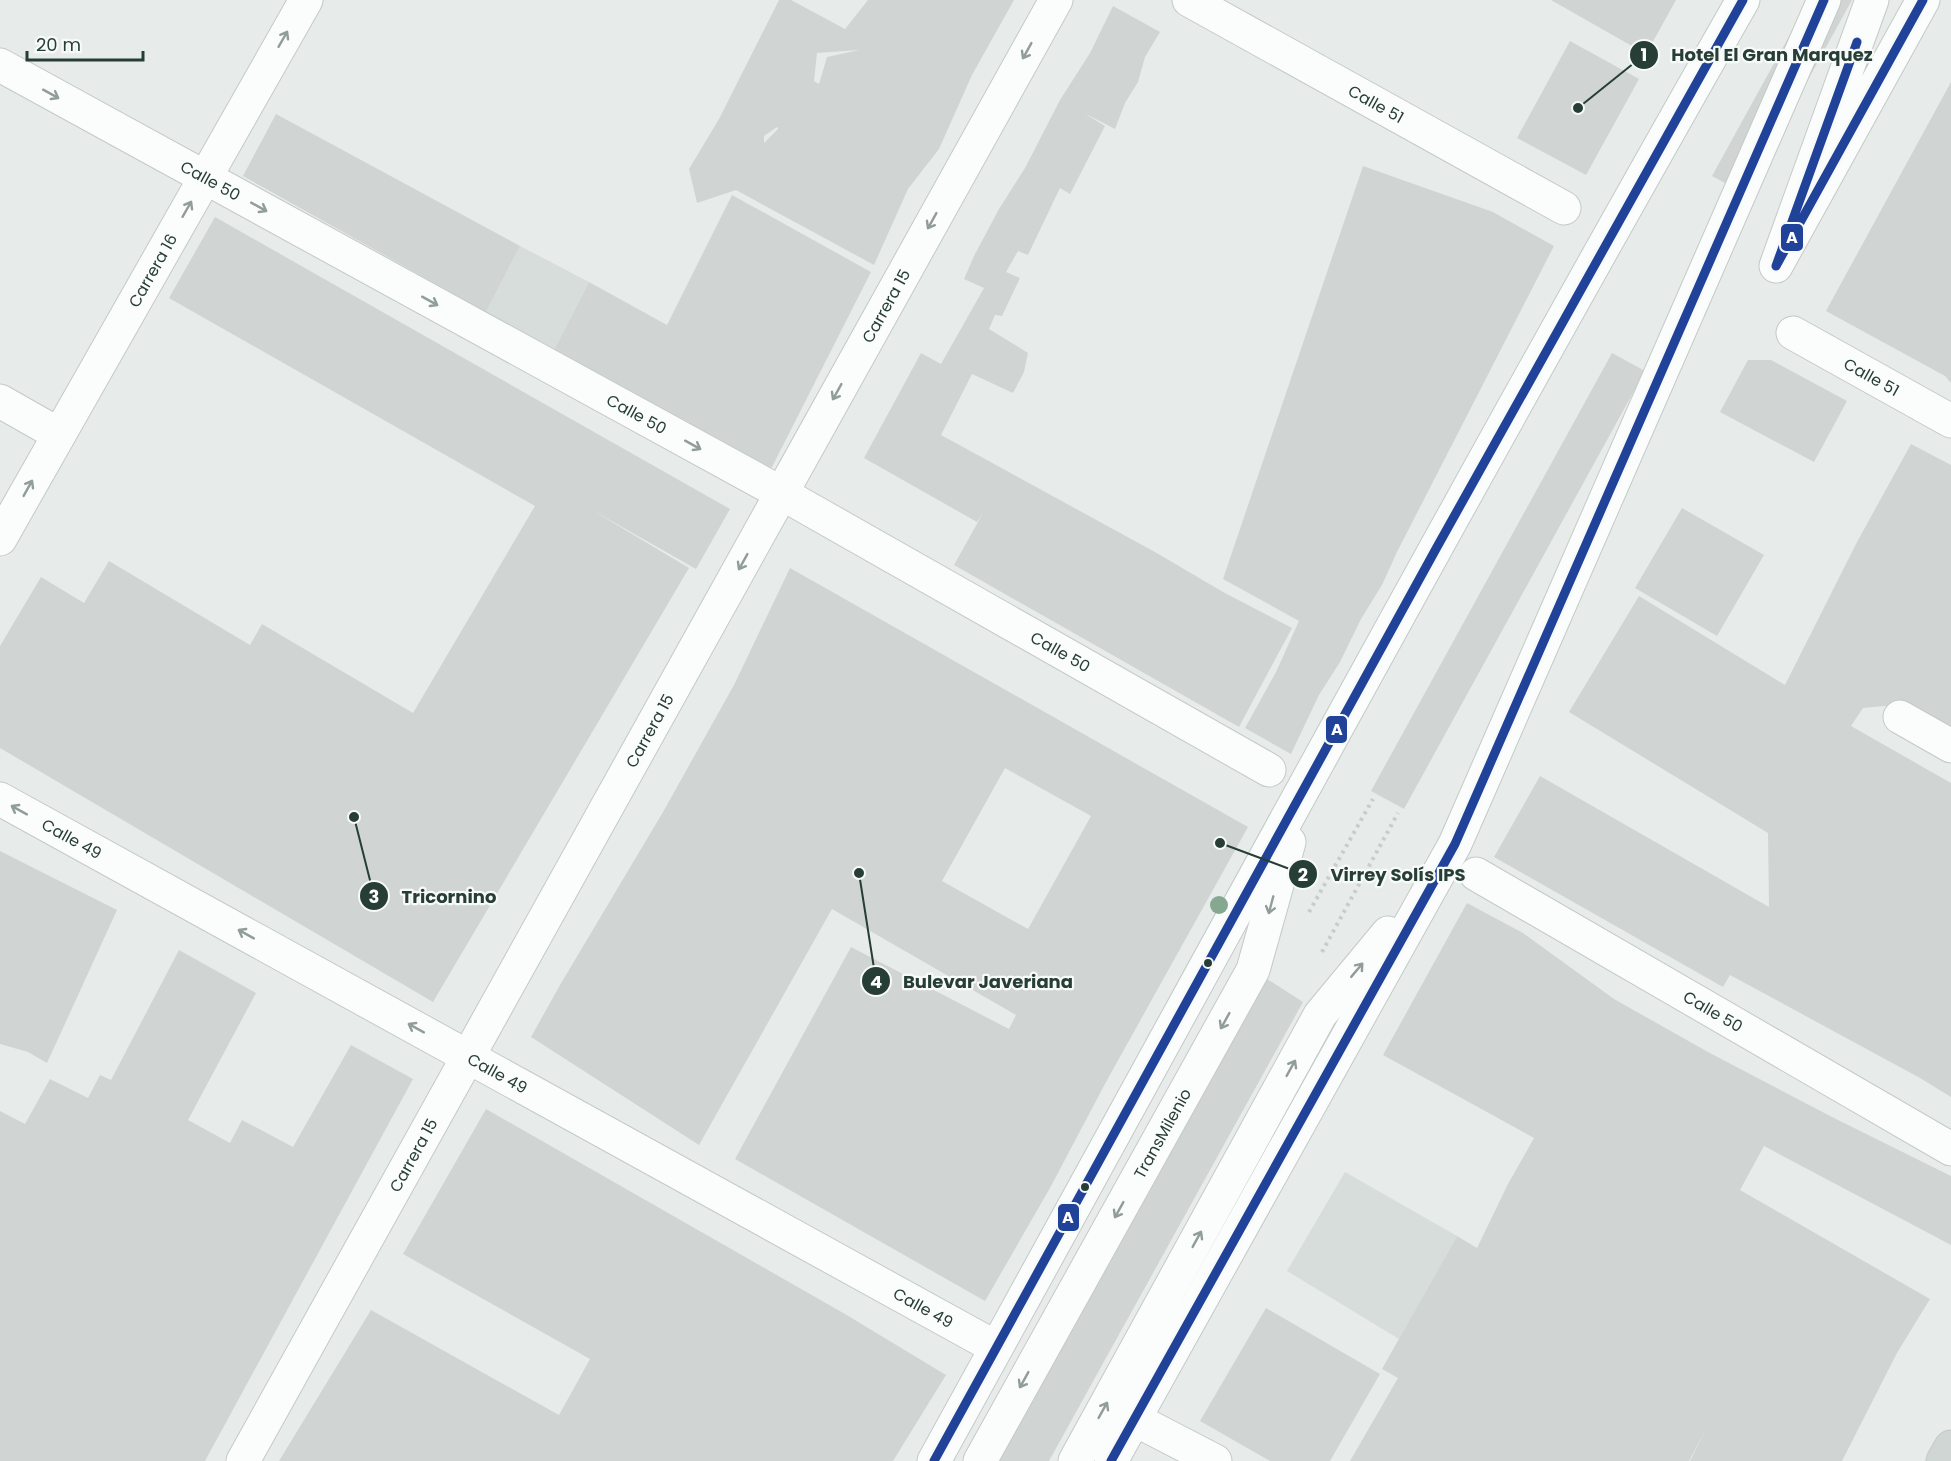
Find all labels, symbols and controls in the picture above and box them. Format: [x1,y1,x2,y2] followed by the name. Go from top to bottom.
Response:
[27,24,142,62] scale bar
[277,31,289,48] one-way arrow
[36,32,81,57] text: 20 m
[1629,37,1885,73] callout: Hotel El Gran Marquez
[1021,42,1033,59] one-way arrow
[1641,42,1647,67] text: 1
[1671,42,1873,67] text: Hotel El Gran Marquez
[1344,80,1408,129] street label: Calle 51
[42,89,60,100] one-way arrow
[176,155,244,207] street label: Calle 50
[181,201,193,218] one-way arrow
[250,202,267,214] one-way arrow
[926,212,937,230] one-way arrow
[1780,223,1804,252] line badge: A
[1786,226,1798,249] text: A
[123,229,183,312] street label: Carrera 16
[856,265,916,347] street label: Carrera 15
[421,295,438,307] one-way arrow
[1839,352,1903,402] street label: Calle 51
[831,383,843,400] one-way arrow
[602,389,671,440] street label: Calle 50
[684,439,701,451] one-way arrow
[22,480,34,497] one-way arrow
[737,553,749,570] one-way arrow
[1026,626,1094,678] street label: Calle 50
[620,690,680,772] street label: Carrera 15
[1325,715,1348,744] line badge: A
[1331,718,1343,741] text: A
[11,804,29,815] one-way arrow
[37,813,106,865] street label: Calle 49
[1288,856,1477,892] callout: Virrey Solís IPS
[1298,862,1308,887] text: 2
[1330,862,1466,887] text: Virrey Solís IPS
[359,878,508,914] callout: Tricornino
[369,884,379,909] text: 3
[402,884,496,909] text: Tricornino
[1265,896,1276,915] one-way arrow
[237,928,255,939] one-way arrow
[1202,957,1214,969] unlabelled marker
[1351,962,1364,978] one-way arrow
[861,963,1085,999] callout: Bulevar Javeriana
[870,969,882,994] text: 4
[903,969,1073,994] text: Bulevar Javeriana
[1679,985,1747,1038] street label: Calle 50
[1219,1012,1230,1030] one-way arrow
[408,1022,426,1033] one-way arrow
[463,1048,531,1099] street label: Calle 49
[1285,1060,1297,1077] one-way arrow
[1128,1084,1197,1183] street label: TransMilenio
[384,1114,443,1197] street label: Carrera 15
[1079,1181,1091,1193] unlabelled marker
[1113,1201,1125,1218] one-way arrow
[1057,1203,1080,1232] line badge: A
[1062,1206,1074,1229] text: A
[1191,1231,1203,1248] one-way arrow
[889,1282,957,1334] street label: Calle 49
[1018,1371,1030,1388] one-way arrow
[1097,1402,1109,1419] one-way arrow

